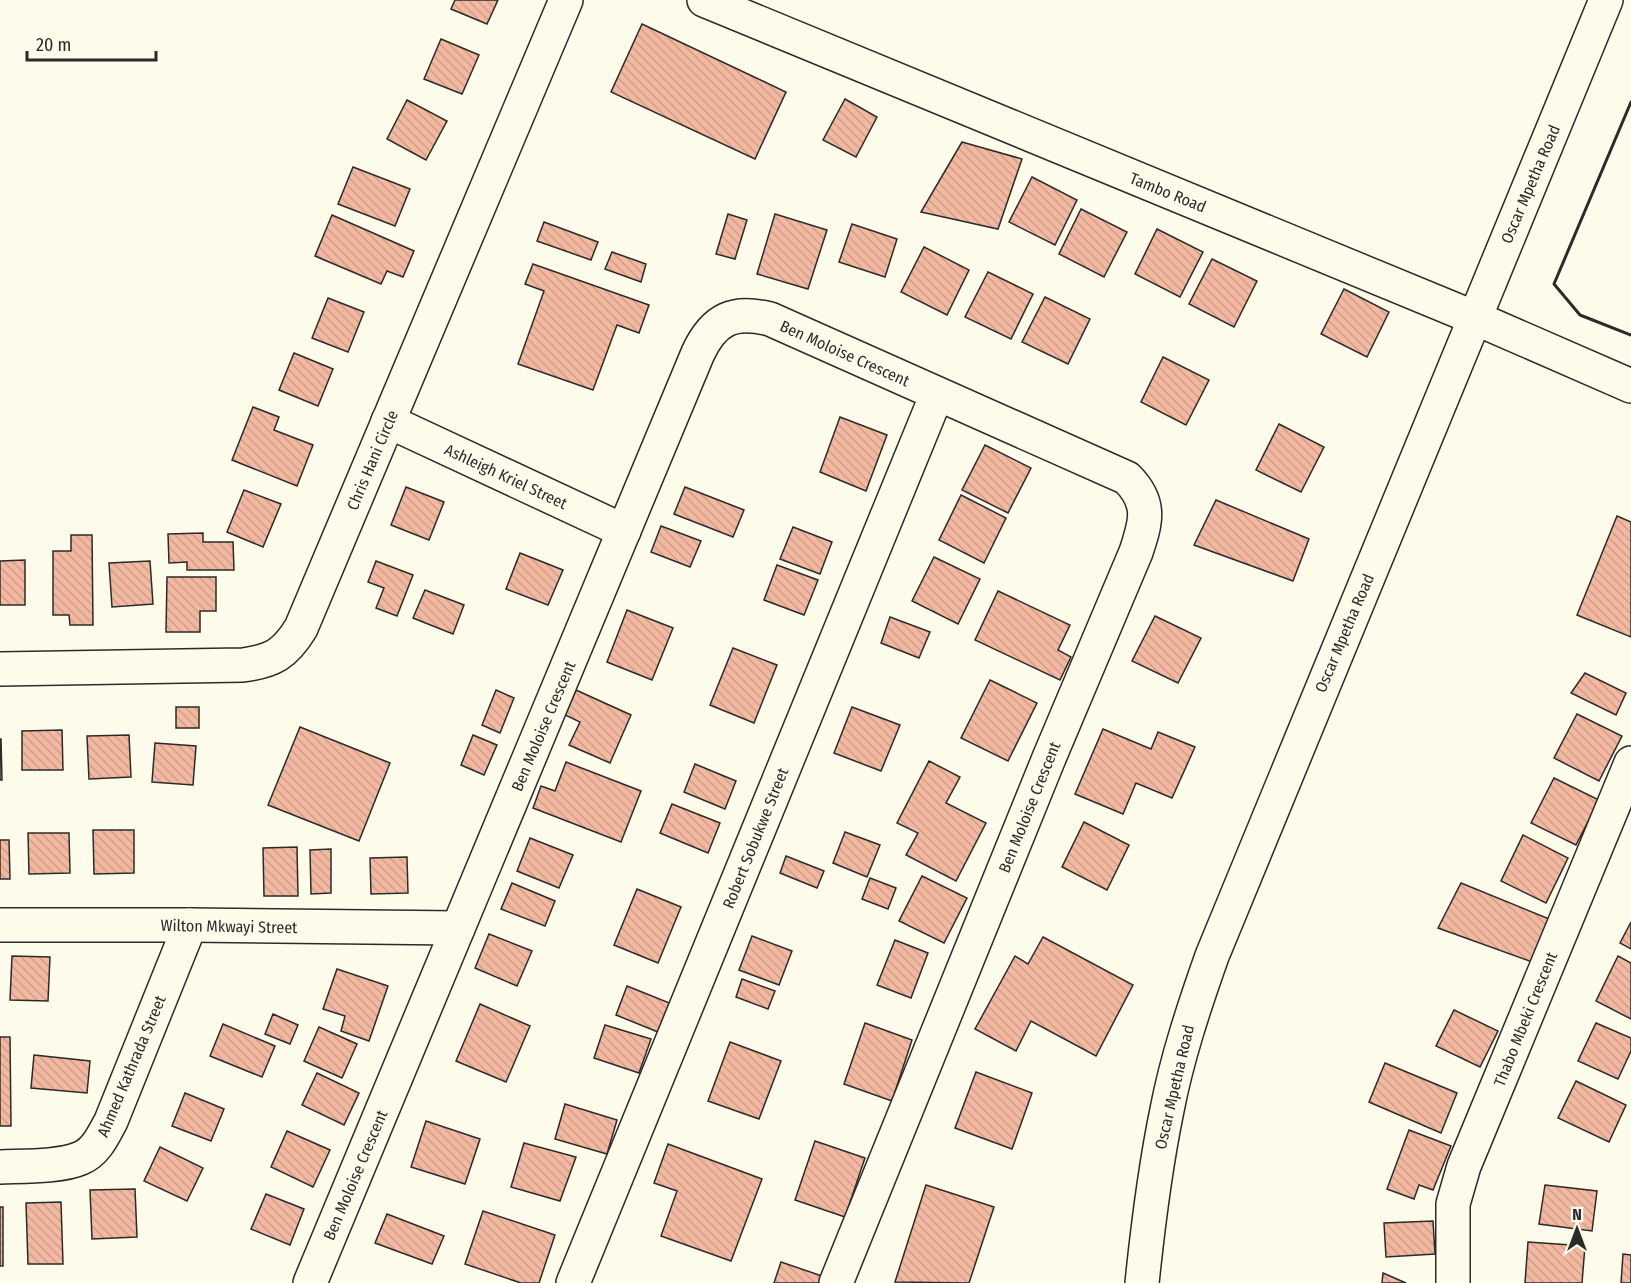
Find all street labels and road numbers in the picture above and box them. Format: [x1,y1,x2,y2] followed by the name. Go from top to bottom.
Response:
[1497,122,1564,246] street label: Oscar Mpetha Road
[1127,169,1209,216] street label: Tambo Road
[777,316,913,391] street label: Ben Moloise Crescent
[343,407,402,513] street label: Chris Hani Circle
[442,440,571,513] street label: Ashleigh Kriel Street
[1311,571,1378,695] street label: Oscar Mpetha Road
[507,658,580,794] street label: Ben Moloise Crescent
[995,738,1065,875] street label: Ben Moloise Crescent
[719,764,793,911] street label: Robert Sobukwe Street
[160,916,298,937] street label: Wilton Mkwayi Street
[1490,948,1561,1089] street label: Thabo Mbeki Crescent
[93,992,170,1140] street label: Ahmed Kathrada Street
[1151,1023,1198,1151] street label: Oscar Mpetha Road
[319,1107,392,1243] street label: Ben Moloise Crescent

